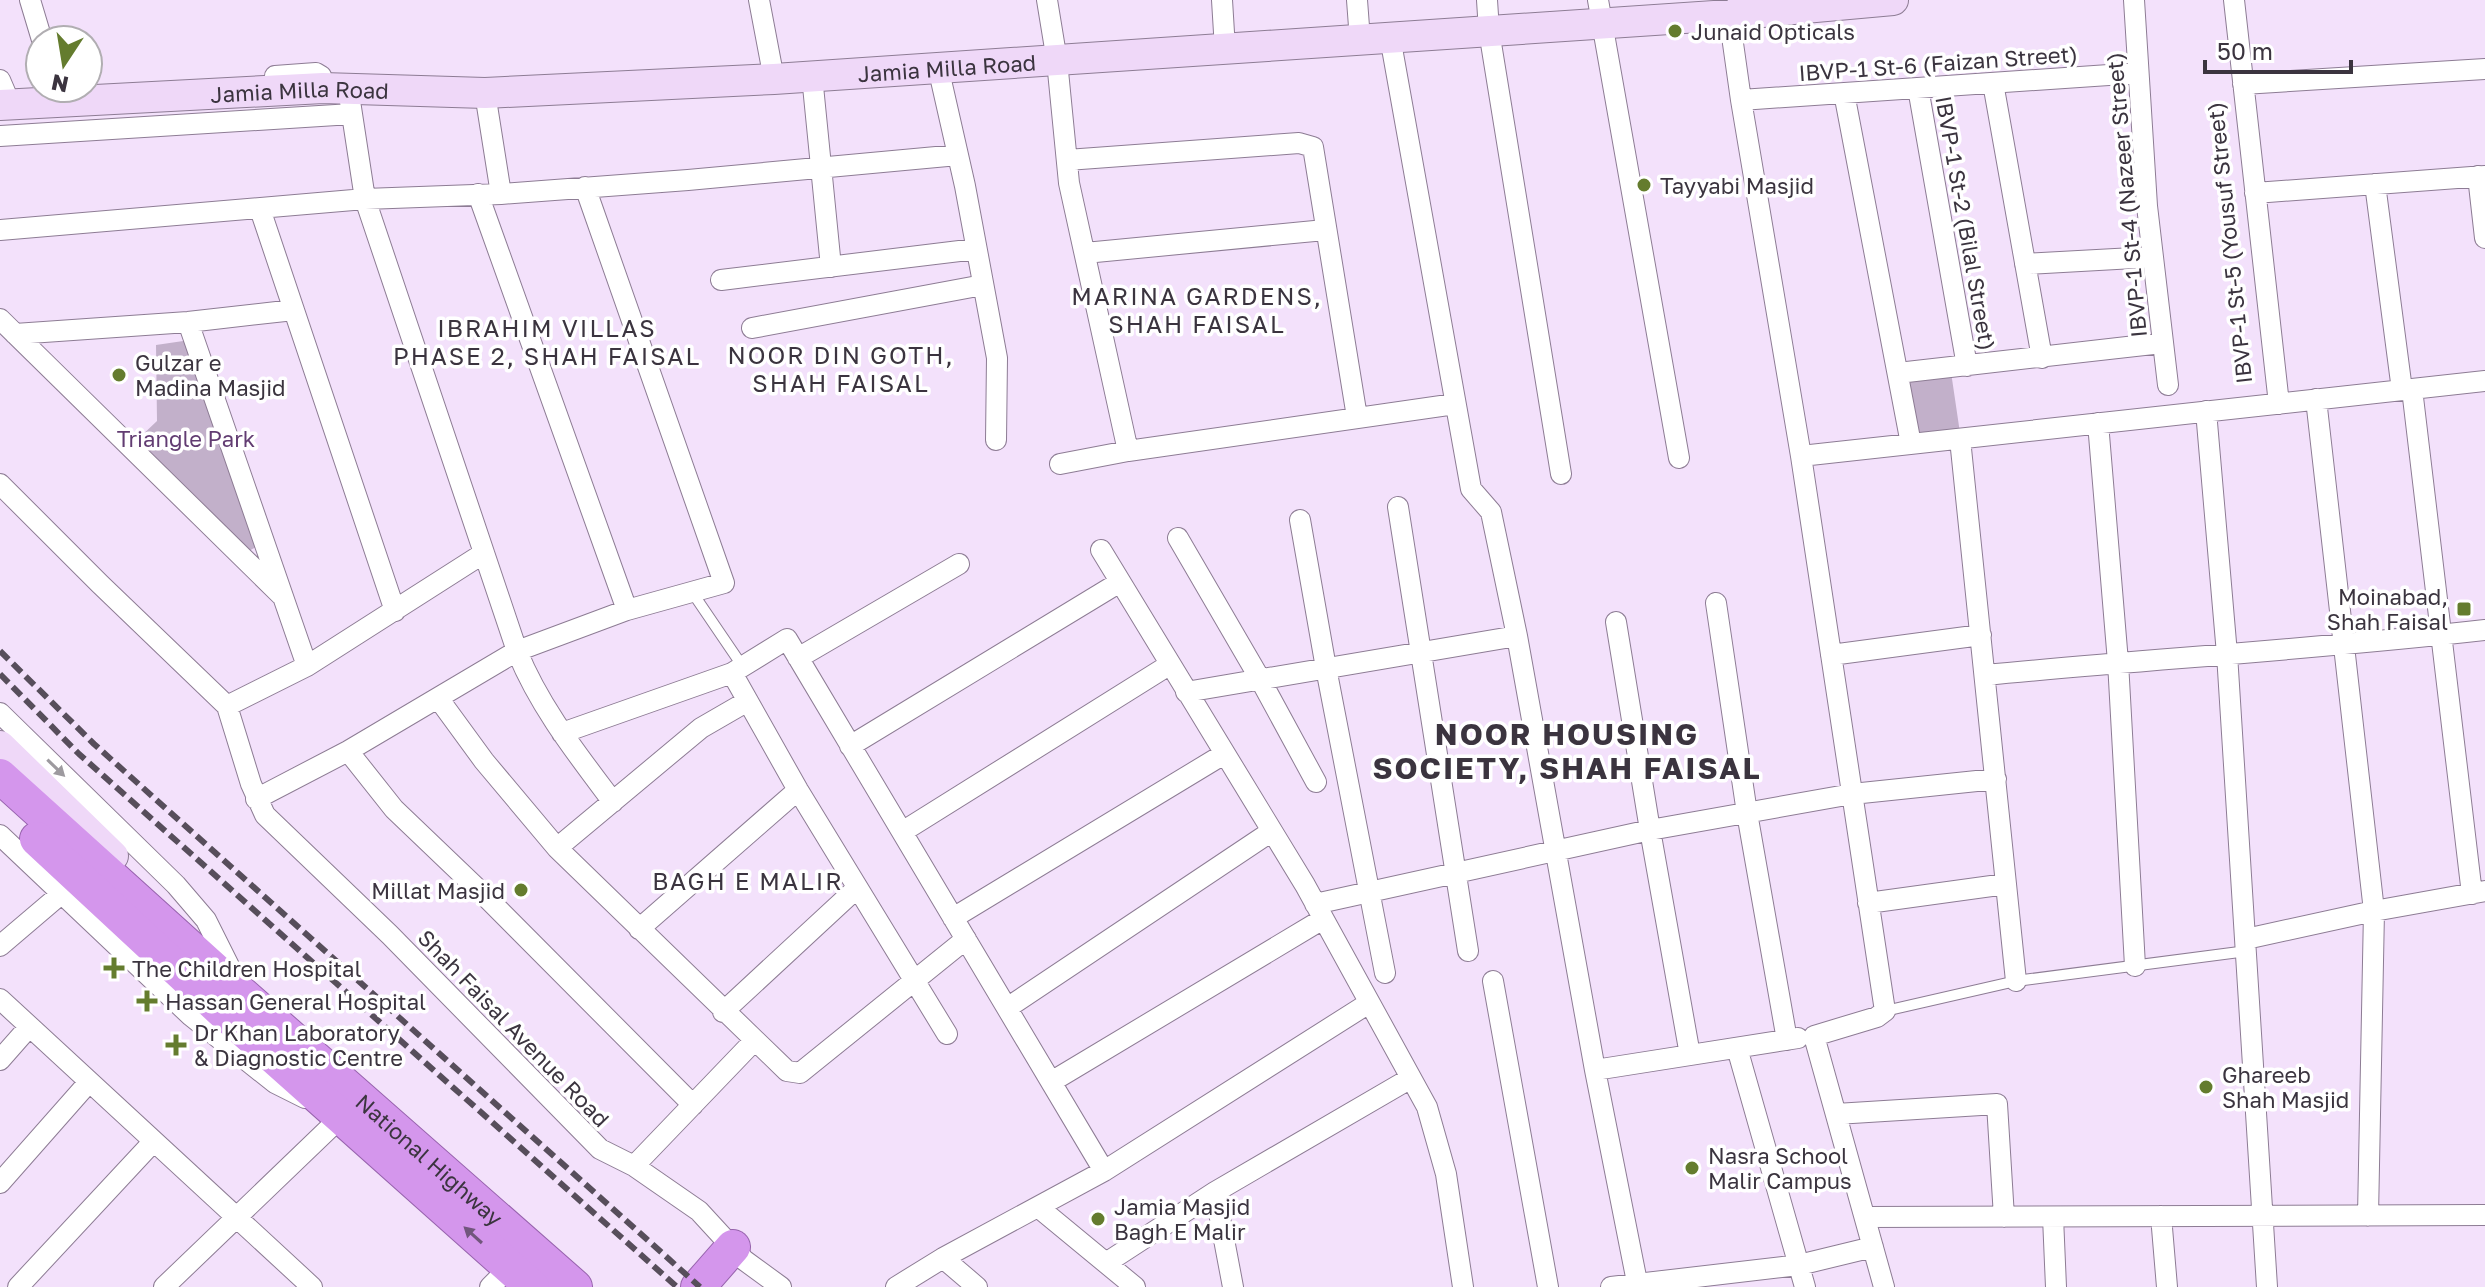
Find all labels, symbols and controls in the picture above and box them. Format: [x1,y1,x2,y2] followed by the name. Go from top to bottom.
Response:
[1691,18,1855,45] place label: Junaid Opticals
[1666,22,1684,40] marker: Junaid Opticals
[24,24,104,104] north arrow
[2205,24,2351,74] scale bar
[2217,36,2273,65] text: 50 m
[1798,40,2078,86] street label: IBVP-1 St-6 (Faizan Street)
[857,48,1037,87] street label: Jamia Milla Road
[2100,51,2152,339] street label: IBVP-1 St-4 (Nazeer Street)
[49,69,71,99] text: N
[210,74,389,107] street label: Jamia Milla Road
[1930,94,2002,352] street label: IBVP-1 St-2 (Bilal Street)
[2201,101,2257,385] street label: IBVP-1 St-5 (Yousuf Street)
[1660,172,1814,199] place label: Tayyabi Masjid
[1635,176,1653,194] marker: Tayyabi Masjid
[1071,281,1323,338] district label: MARINA GARDENS, SHAH FAISAL
[393,313,701,370] district label: IBRAHIM VILLAS PHASE 2, SHAH FAISAL
[727,340,955,397] district label: NOOR DIN GOTH, SHAH FAISAL
[135,349,286,401] place label: Gulzar e Madina Masjid
[110,366,128,384] marker: Gulzar e Madina Masjid
[117,425,255,452] park label: Triangle Park
[2327,583,2448,635] place label: Moinabad, Shah Faisal
[2455,600,2473,618] marker: Moinabad, Shah Faisal
[1372,716,1762,786] district label: NOOR HOUSING SOCIETY, SHAH FAISAL
[46,758,65,776] one-way arrow
[652,866,844,895] district label: BAGH E MALIR
[371,877,505,904] place label: Millat Masjid
[512,881,530,899] marker: Millat Masjid
[413,924,615,1132] street label: Shah Faisal Avenue Road
[132,955,362,982] place label: The Children Hospital
[103,957,125,979] marker: The Children Hospital
[165,988,426,1015] place label: Hassan General Hospital
[136,990,158,1012] marker: Hassan General Hospital
[194,1019,403,1071] place label: Dr Khan Laboratory & Diagnostic Centre
[165,1034,187,1056] marker: Dr Khan Laboratory & Diagnostic Centre
[2222,1061,2349,1113] place label: Ghareeb Shah Masjid
[2197,1078,2215,1096] marker: Ghareeb Shah Masjid
[351,1088,509,1231] street label: National Highway
[1708,1142,1852,1194] place label: Nasra School Malir Campus
[1683,1159,1701,1177] marker: Nasra School Malir Campus
[1114,1193,1250,1245] place label: Jamia Masjid Bagh E Malir
[1089,1210,1107,1228] marker: Jamia Masjid Bagh E Malir
[464,1227,484,1244] one-way arrow

